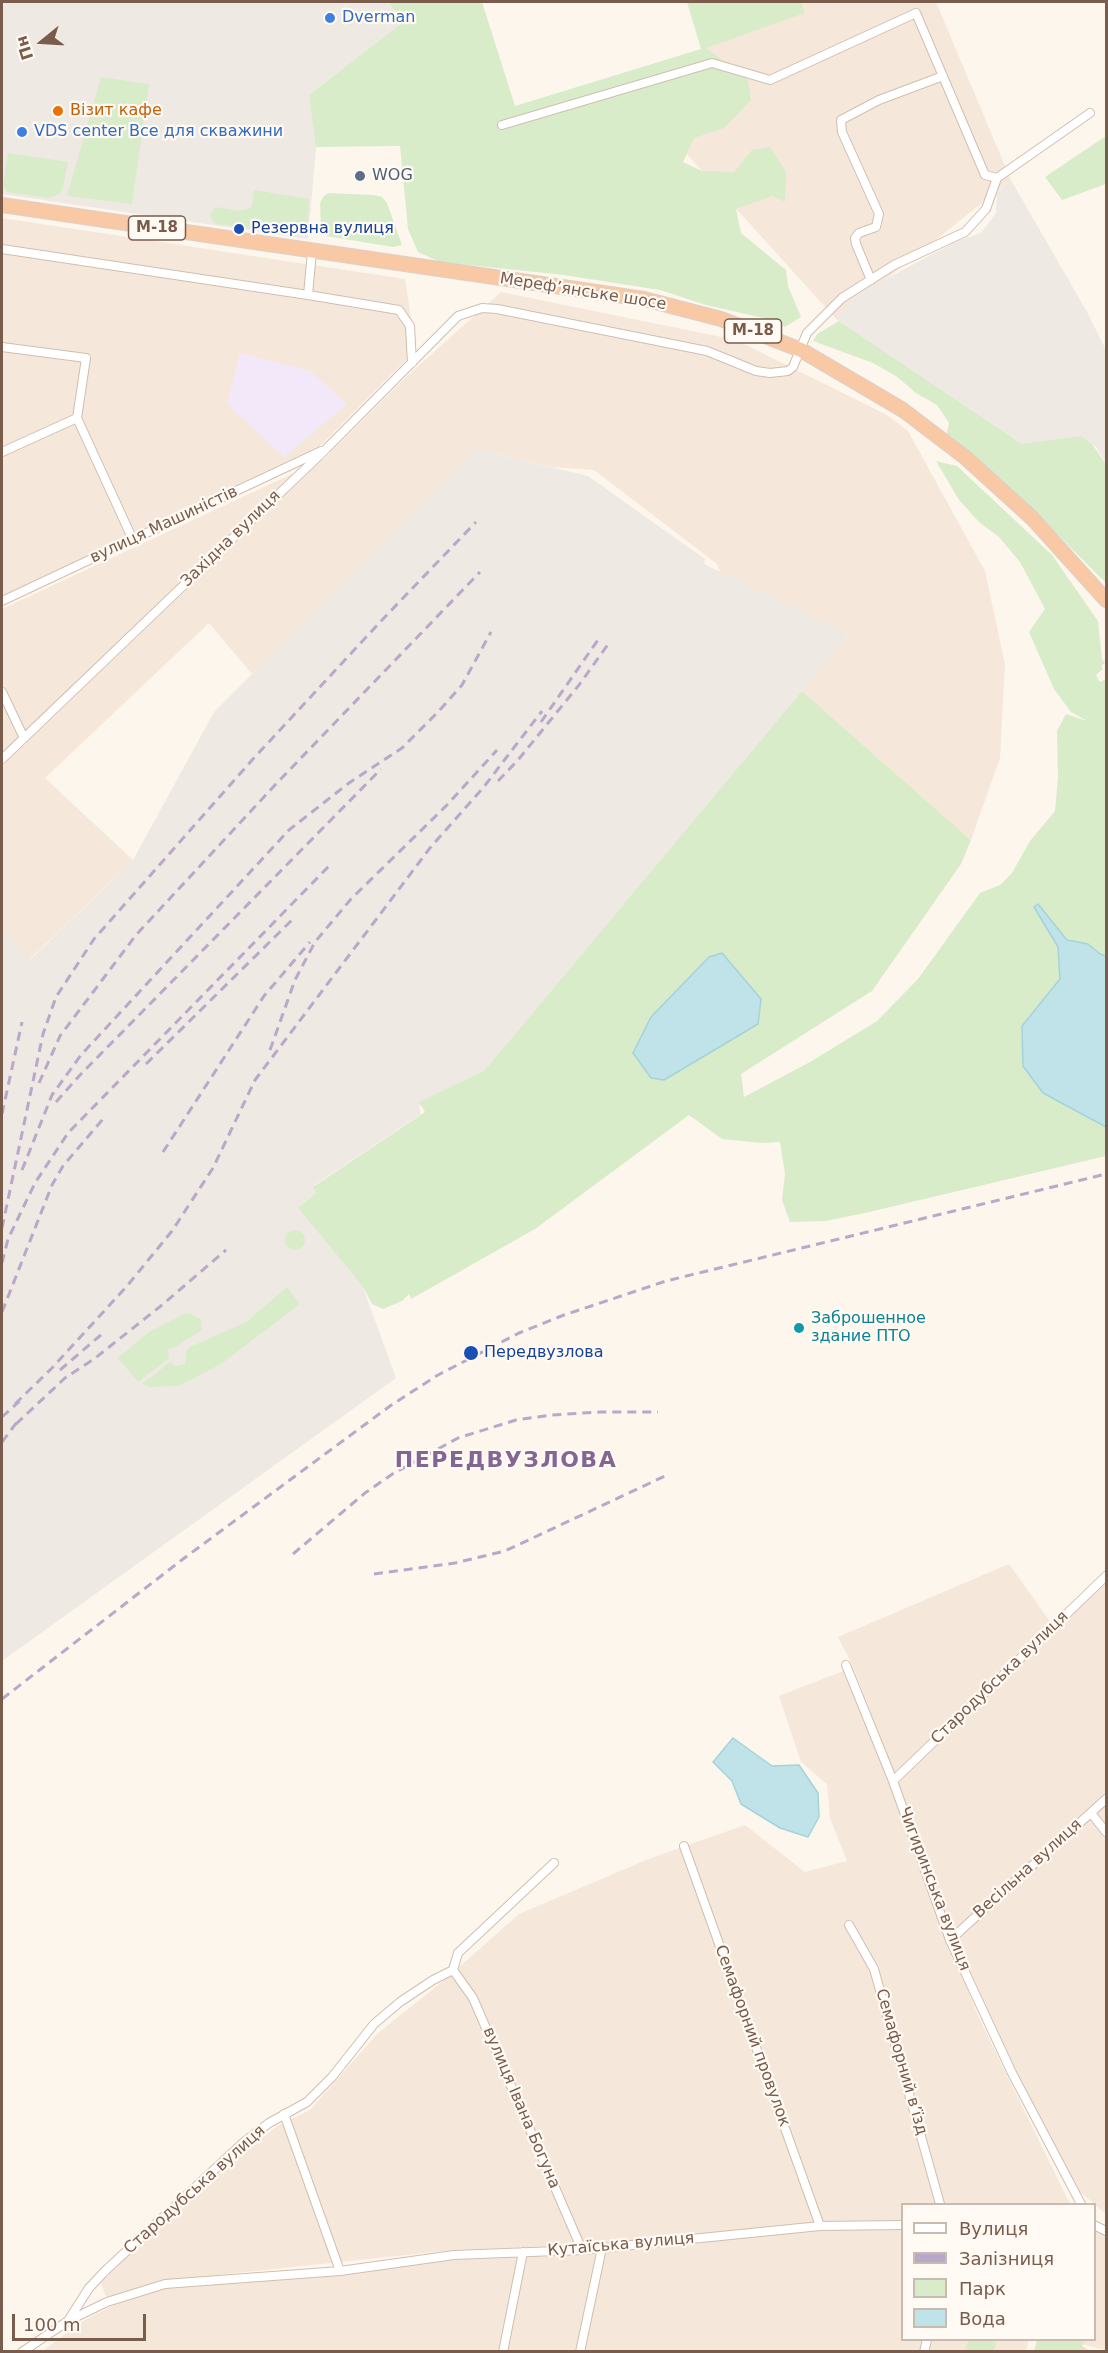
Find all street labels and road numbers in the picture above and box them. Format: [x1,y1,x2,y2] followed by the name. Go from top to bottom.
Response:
[128,216,186,240] road number: М-18
[498,269,668,315] street label: Мереф’янське шосе
[724,319,782,343] road number: М-18
[87,482,241,568] street label: вулиця Машиністів
[177,487,285,591] street label: Західна вулиця
[927,1607,1073,1749] street label: Стародубська вулиця
[894,1804,974,1974] street label: Чигиринська вулиця
[970,1815,1086,1923] street label: Весільна вулиця
[710,1943,794,2129] street label: Семафорний провулок
[871,1987,931,2137] street label: Семафорний в’їзд
[478,2024,564,2192] street label: вулиця Івана Богуна
[120,2121,270,2259] street label: Стародубська вулиця
[547,2229,695,2261] street label: Кутаїська вулиця

